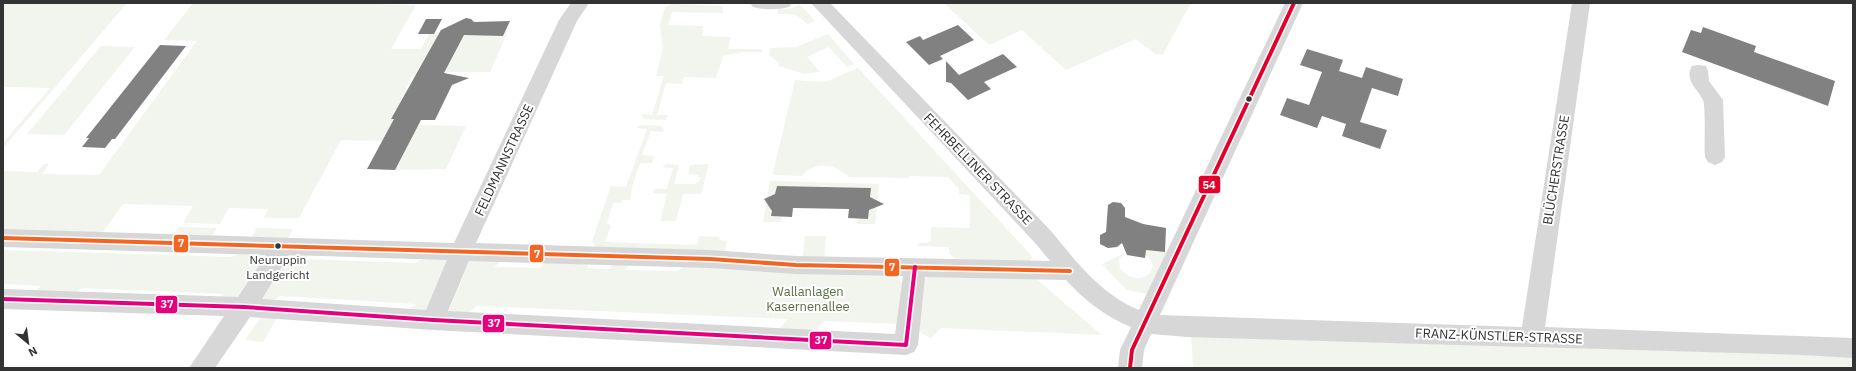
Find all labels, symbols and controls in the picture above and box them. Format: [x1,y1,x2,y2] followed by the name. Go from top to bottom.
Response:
[1244,94,1254,104] unlabelled marker
[471,101,537,219] street label: FELDMANNSTRASSE
[920,110,1036,228] street label: FEHRBELLINER STRASSE
[1539,114,1573,226] street label: BLÜCHERSTRASSE
[1198,175,1221,194] line badge: 54
[1202,178,1216,192] text: 54
[173,234,189,253] line badge: 7
[178,236,185,250] text: 7
[273,241,283,251] marker: Neuruppin Landgericht
[529,244,544,263] line badge: 7
[534,247,541,261] text: 7
[246,252,310,282] place label: Neuruppin Landgericht
[884,258,900,277] line badge: 7
[889,260,896,274] text: 7
[766,283,850,315] park label: Wallanlagen Kasernenallee
[155,295,178,314] line badge: 37
[160,297,174,311] text: 37
[482,314,505,333] line badge: 37
[487,316,501,330] text: 37
[8,323,48,363] north arrow
[1415,325,1583,347] street label: FRANZ-KÜNSTLER-STRASSE
[809,331,832,350] line badge: 37
[814,333,828,347] text: 37
[26,344,40,360] text: N

